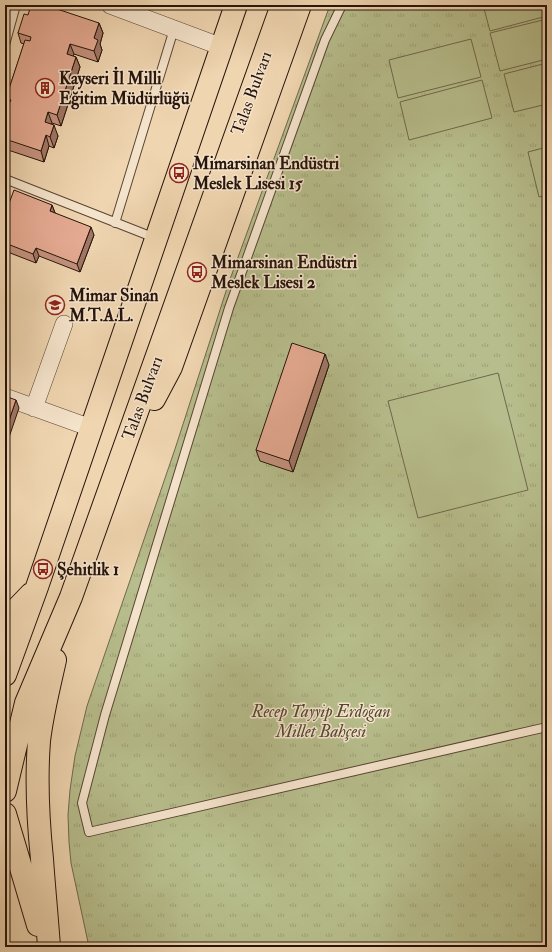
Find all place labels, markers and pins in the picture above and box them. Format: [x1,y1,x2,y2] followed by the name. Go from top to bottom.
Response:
[59,66,190,110] place label: Kayseri İl Milli Eğitim Müdürlüğü
[34,77,56,99] building icon: Kayseri İl Milli Eğitim Müdürlüğü
[192,153,340,194] place label: Mimarsinan Endüstri Meslek Lisesi 15
[168,162,190,184] bus stop icon: Mimarsinan Endüstri Meslek Lisesi 15
[210,252,358,293] place label: Mimarsinan Endüstri Meslek Lisesi 2
[186,261,208,283] bus stop icon: Mimarsinan Endüstri Meslek Lisesi 2
[68,285,159,326] place label: Mimar Sinan M.T.A.L.
[44,294,66,316] school or university icon: Mimar Sinan M.T.A.L.
[32,558,54,580] bus stop icon: Şehitlik 1
[57,559,119,580] place label: Şehitlik 1

